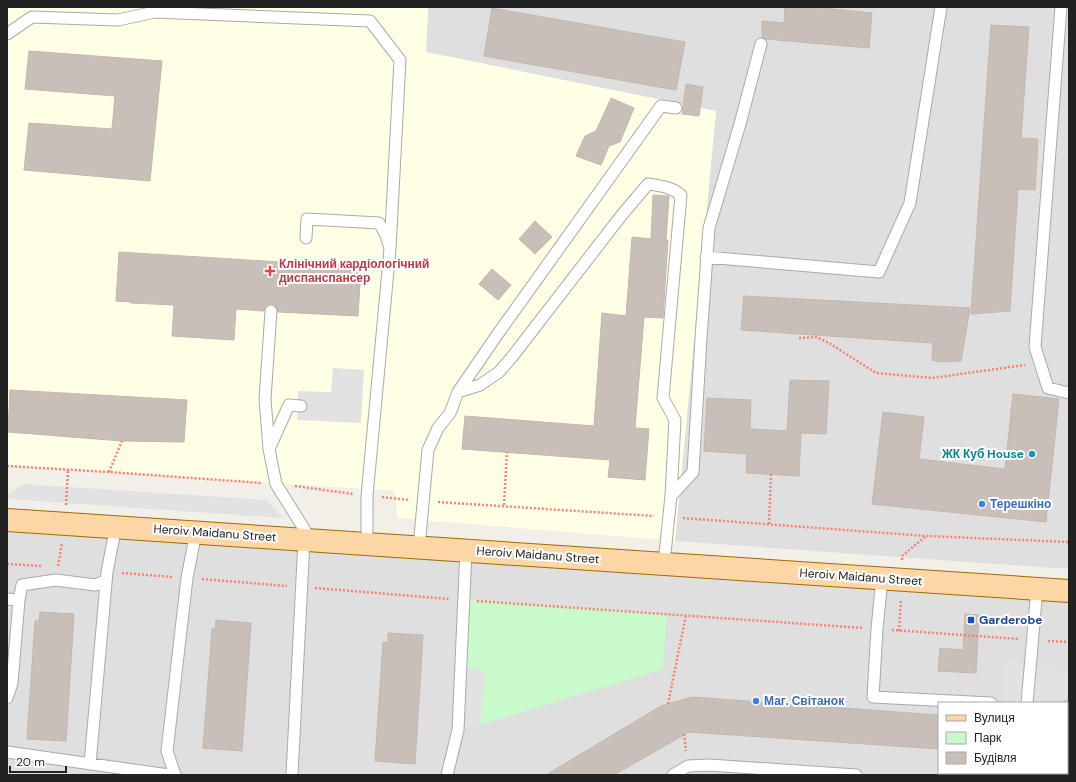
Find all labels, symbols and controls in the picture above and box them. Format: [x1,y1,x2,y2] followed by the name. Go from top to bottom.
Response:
[279,256,429,286] place label: Клінічний кардіологічний диспанспансер
[264,265,276,277] marker: Клінічний кардіологічний диспанспансер
[941,446,1024,462] place label: ЖК Куб House
[1027,449,1037,459] marker: ЖК Куб House
[990,496,1051,512] place label: Терешкіно
[977,499,987,509] marker: Терешкіно
[153,521,277,545] street label: Heroiv Maidanu Street
[476,543,600,567] street label: Heroiv Maidanu Street
[799,565,923,589] street label: Heroiv Maidanu Street
[979,612,1042,628] place label: Garderobe
[966,615,976,625] marker: Garderobe
[764,693,845,709] place label: Маг. Світанок
[751,696,761,706] marker: Маг. Світанок
[938,702,1068,774] legend
[974,710,1015,726] text: Вулиця
[974,730,1002,746] text: Парк
[10,748,66,774] scale bar
[974,750,1016,766] text: Будівля
[16,754,45,770] text: 20 m

